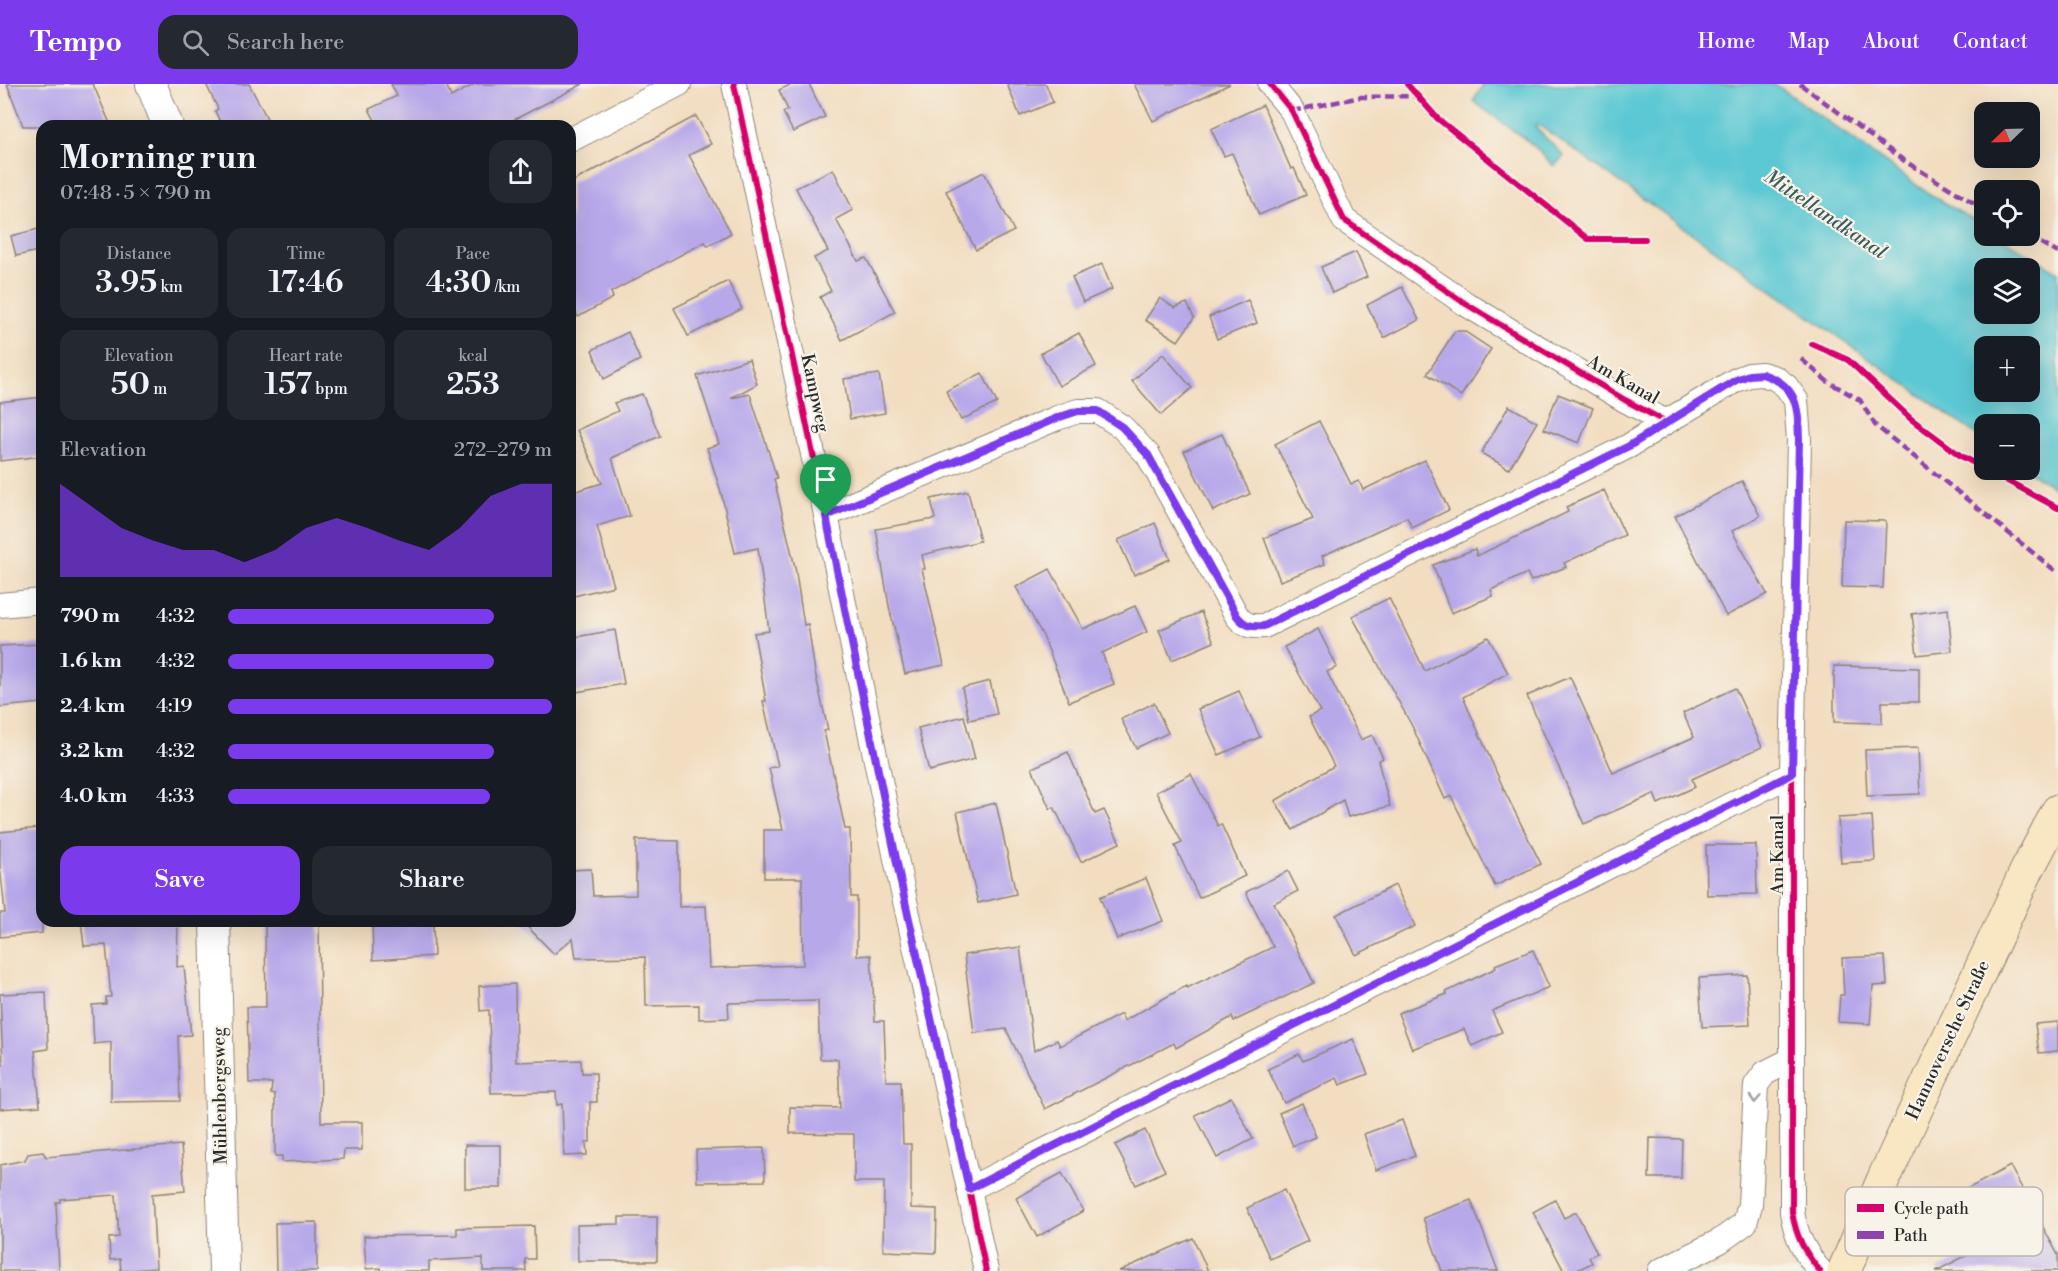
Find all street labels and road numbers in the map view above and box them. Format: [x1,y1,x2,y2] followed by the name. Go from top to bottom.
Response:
[1582,350,1664,410] street label: Am Kanal
[795,352,835,435] street label: Kampweg
[1766,814,1789,896] street label: Am Kanal
[1901,957,1995,1123] street label: Hannoversche Straße
[207,1026,233,1165] street label: Mühlenbergsweg

